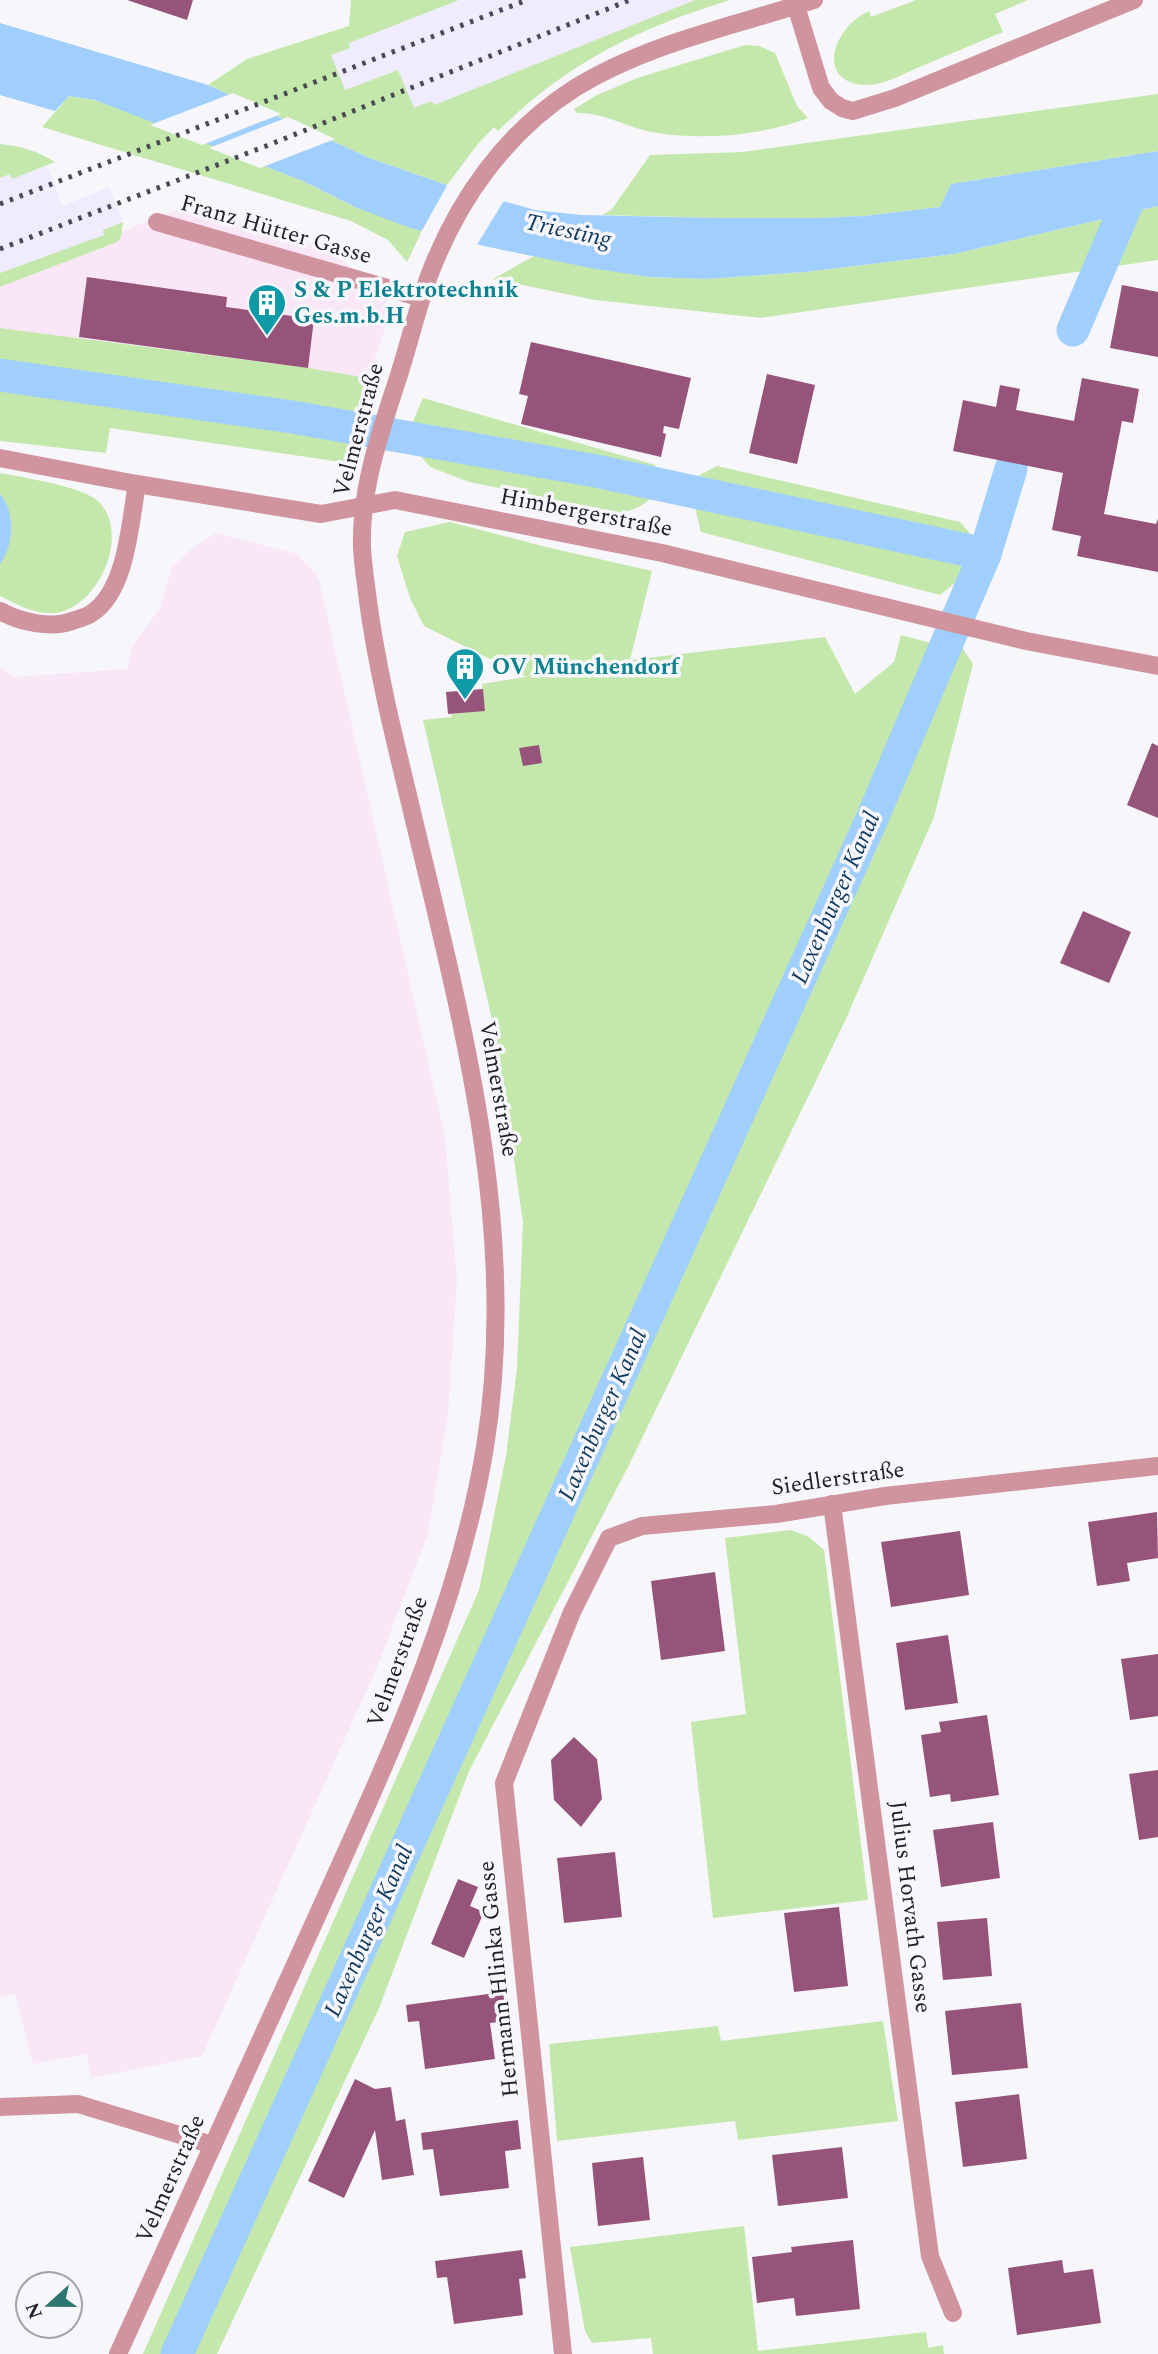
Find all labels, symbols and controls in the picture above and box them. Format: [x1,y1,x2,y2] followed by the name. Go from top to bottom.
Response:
[176,186,376,274] street label: Franz Hütter Gasse
[522,204,616,258] water label: Triesting
[294,273,519,334] place label: S & P Elektrotechnik Ges.m.b.H
[246,282,288,337] building icon: S & P Elektrotechnik Ges.m.b.H
[324,359,394,501] street label: Velmerstraße
[497,479,675,547] street label: Himbergerstraße
[444,646,486,701] building icon: OV Münchendorf
[492,650,680,685] place label: OV Münchendorf
[782,806,890,990] water label: Laxenburger Kanal
[469,1018,527,1160] street label: Velmerstraße
[549,1323,657,1507] water label: Laxenburger Kanal
[769,1452,907,1506] street label: Siedlerstraße
[358,1591,438,1733] street label: Velmerstraße
[880,1799,940,2015] street label: Julius Horvath Gasse
[315,1839,423,2023] water label: Laxenburger Kanal
[469,1859,529,2099] street label: Hermann Hlinka Gasse
[127,2109,215,2249] street label: Velmerstraße
[14,2270,84,2340] north arrow
[18,2298,51,2323] text: N

